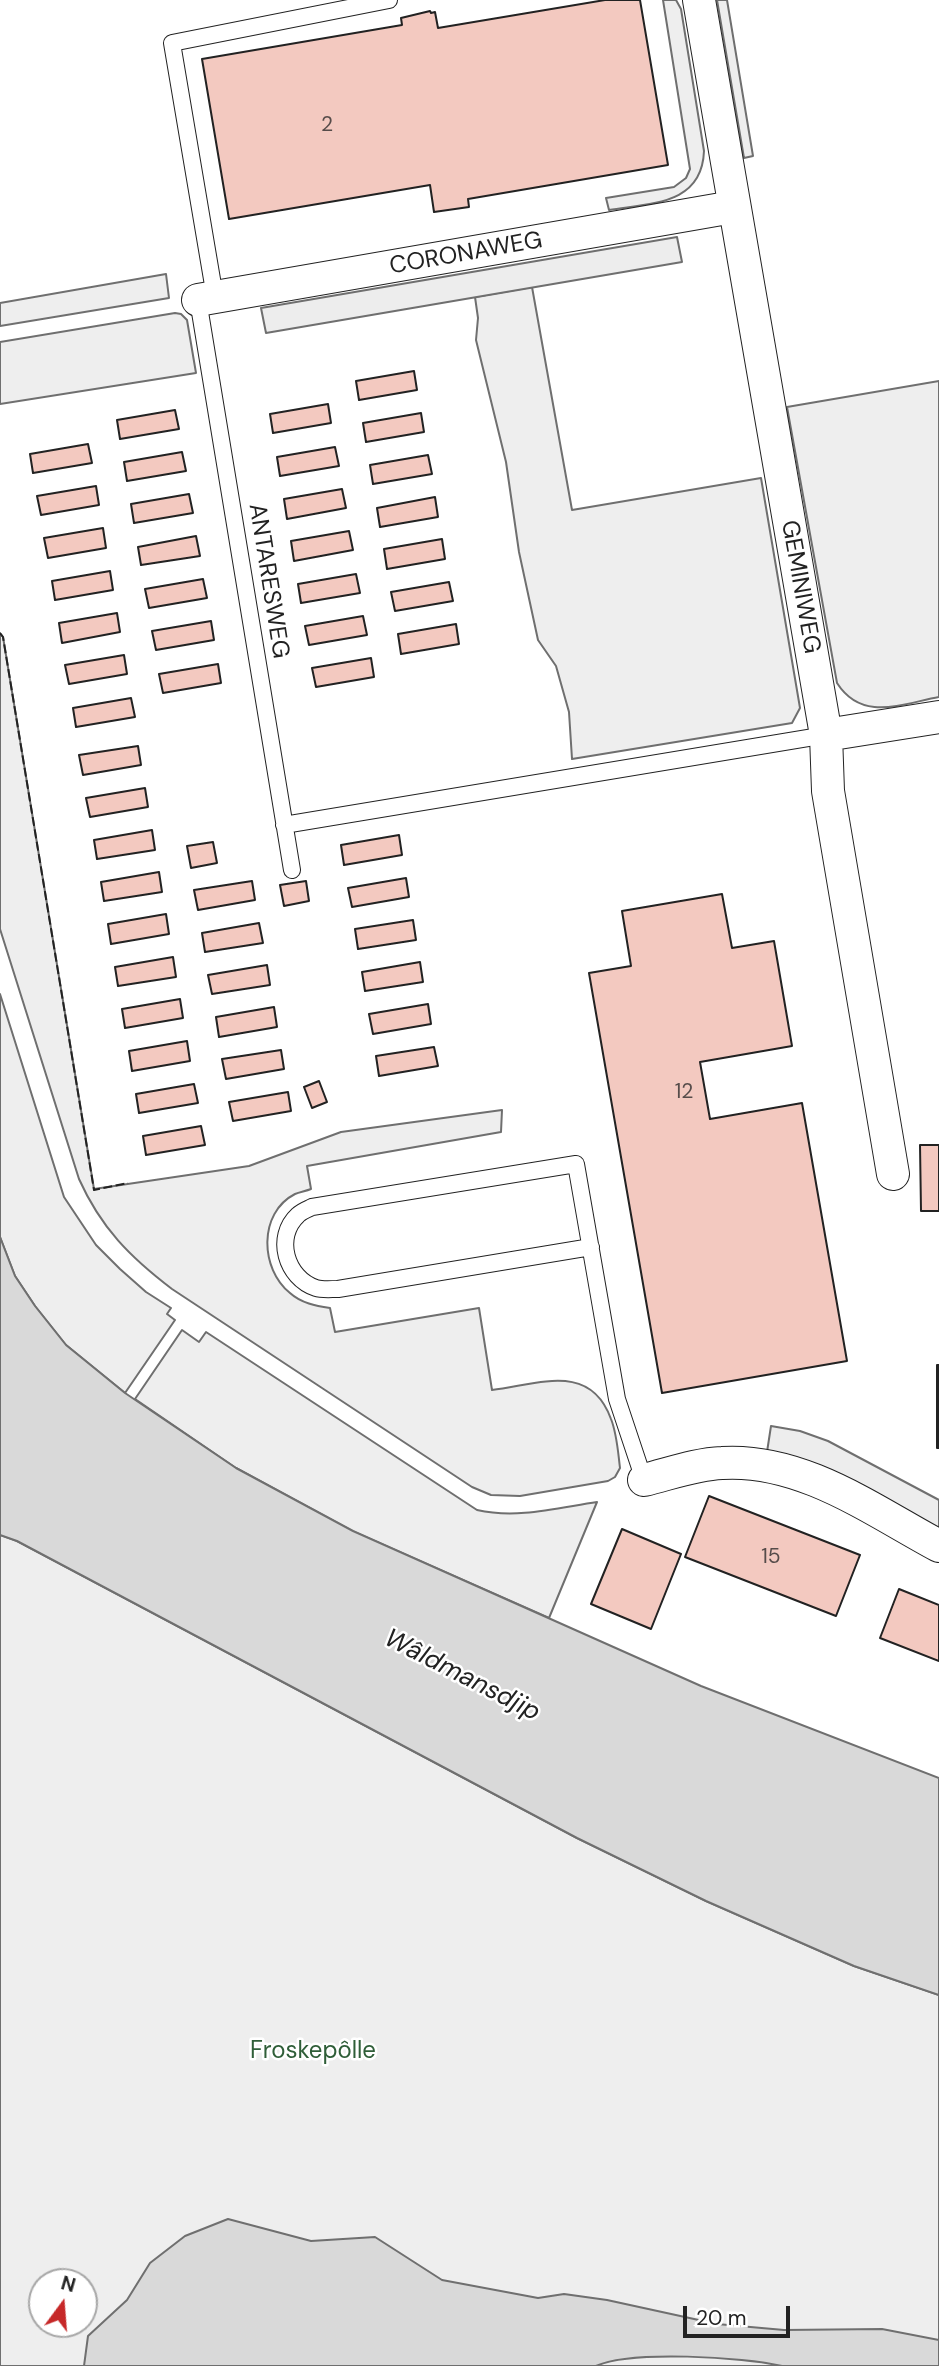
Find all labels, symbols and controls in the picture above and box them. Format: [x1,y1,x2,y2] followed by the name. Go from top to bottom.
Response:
[321,112,333,138] house number: 2
[387,226,545,282] street label: CORONAWEG
[242,502,294,660] street label: ANTARESWEG
[774,518,826,656] street label: GEMINIWEG
[675,1079,693,1105] house number: 12
[761,1544,781,1570] house number: 15
[379,1623,545,1729] water label: Wâldmansdjip
[250,2038,376,2066] park label: Froskepôlle
[28,2268,98,2338] north arrow
[58,2270,78,2298] text: N
[687,2292,794,2336] scale bar
[696,2304,747,2332] text: 20 m

